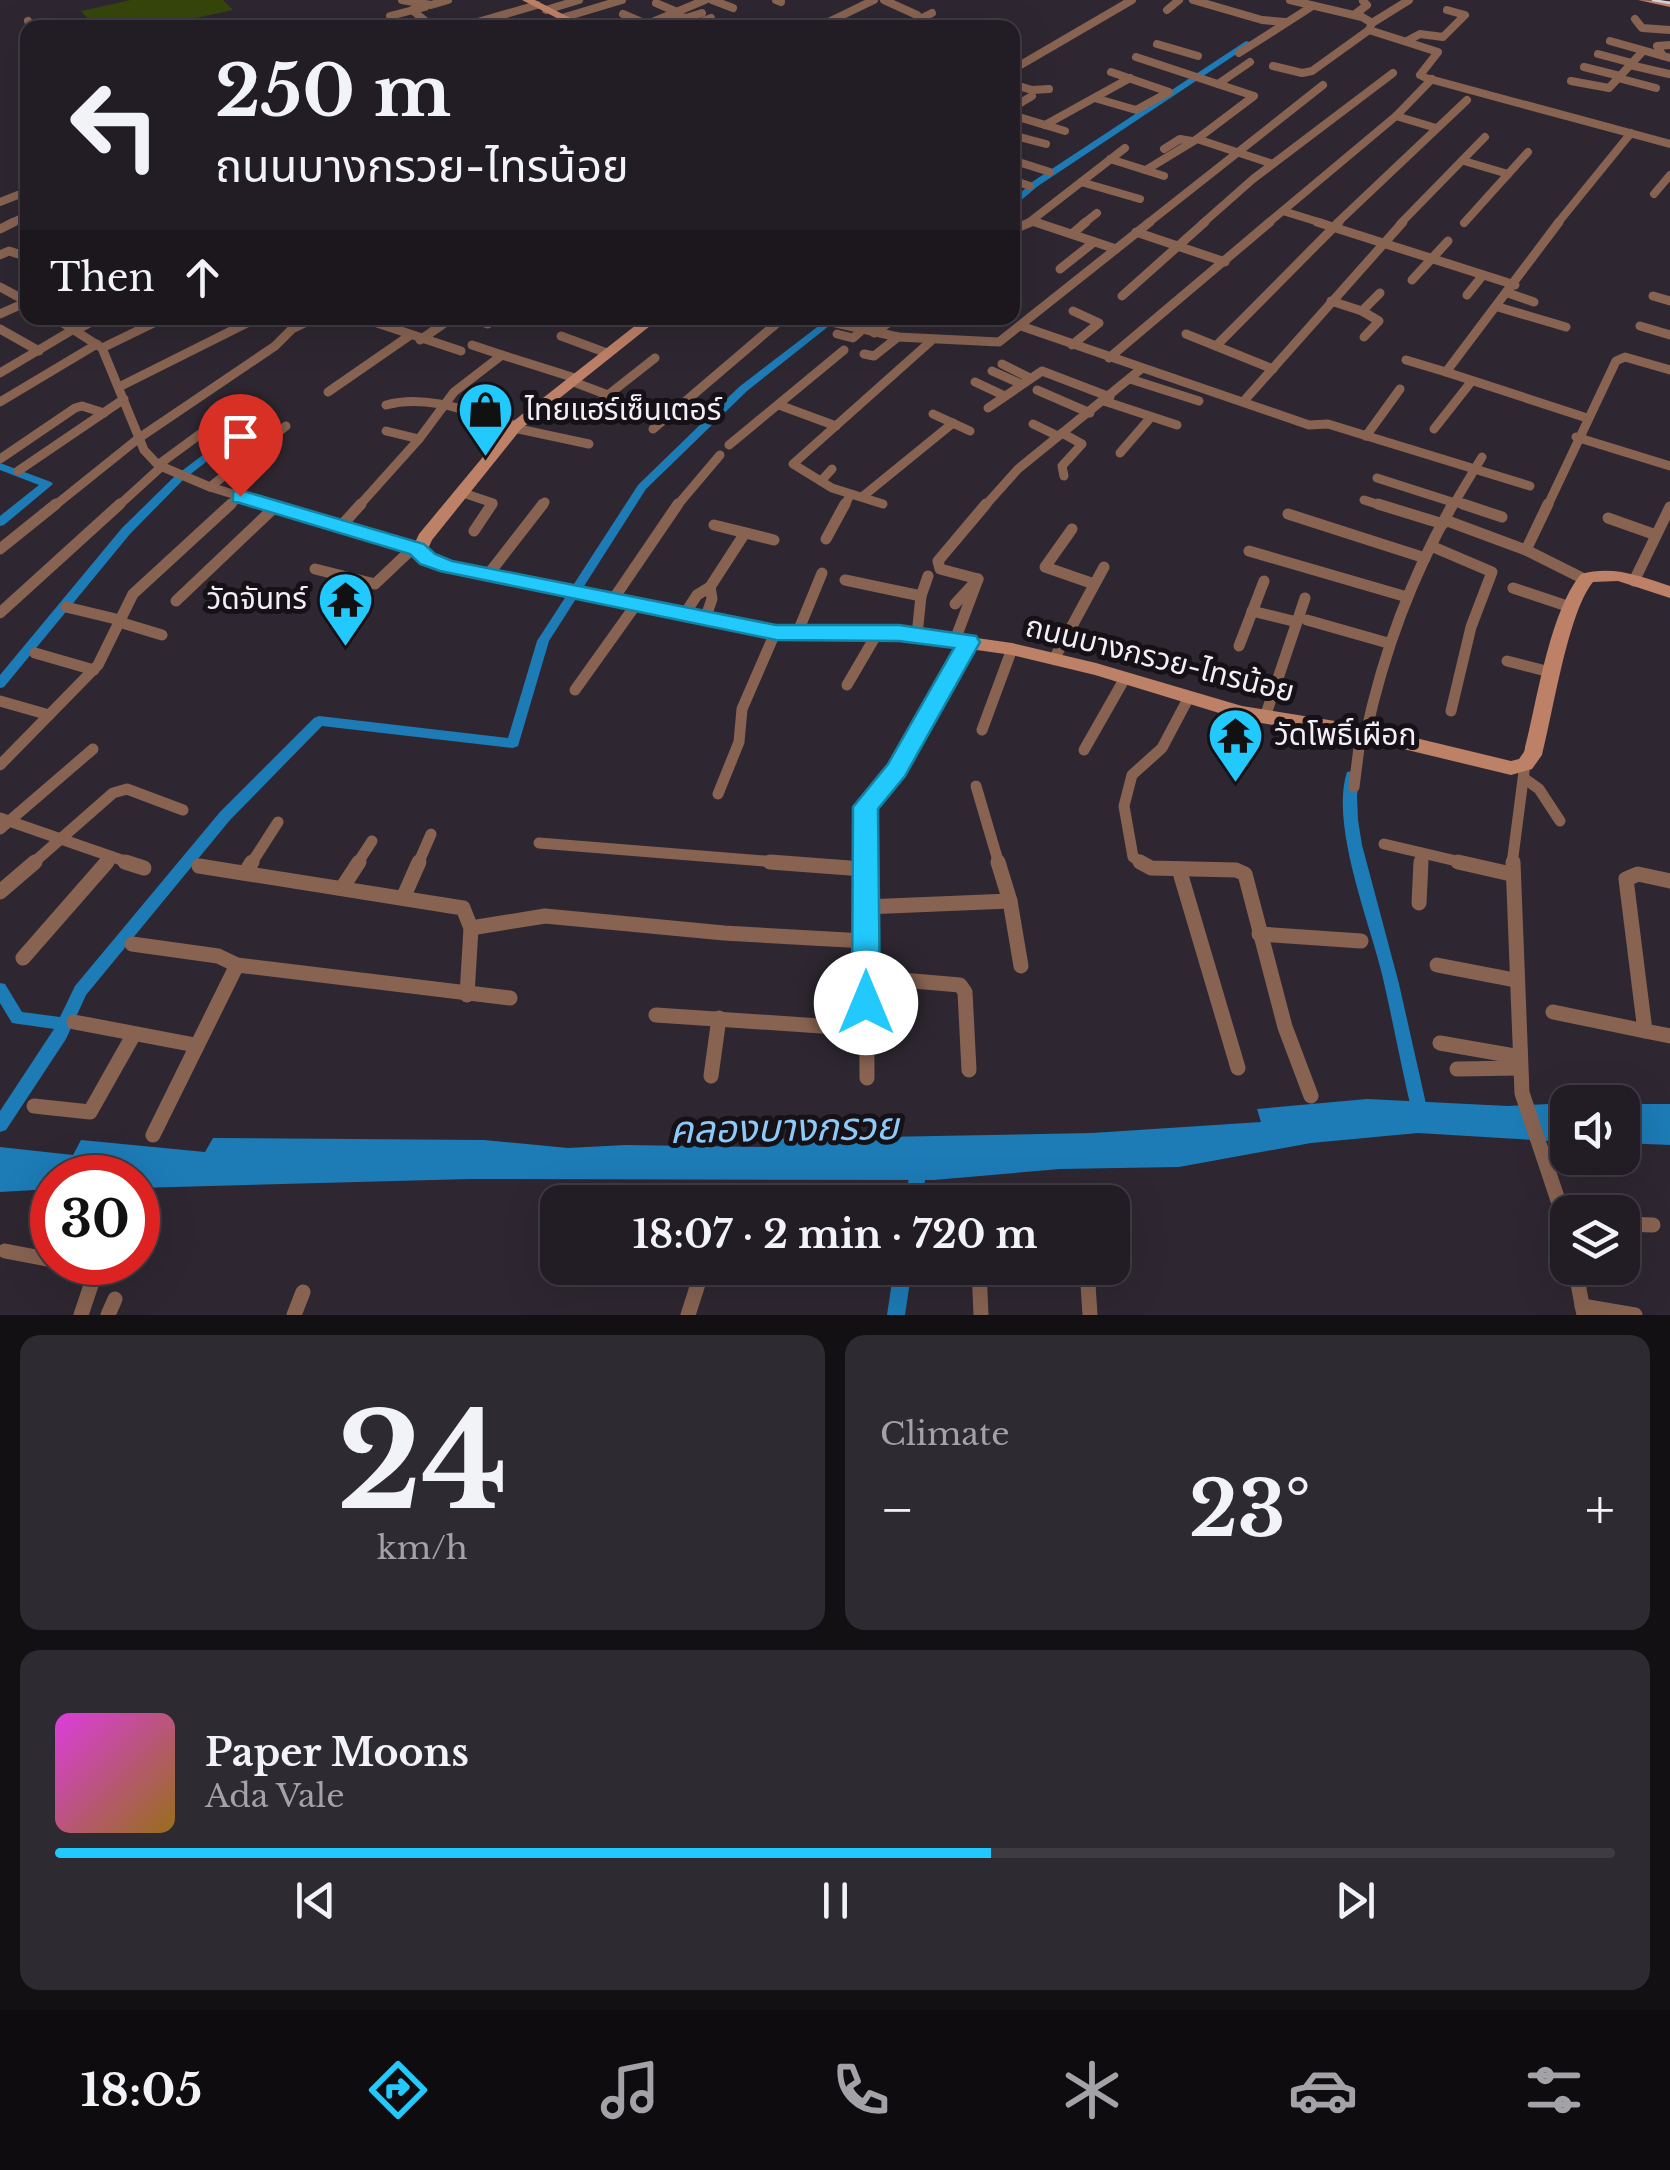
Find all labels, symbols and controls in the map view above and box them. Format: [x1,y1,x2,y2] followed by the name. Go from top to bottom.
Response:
[215,48,451,135] text: 250 m
[50,60,180,190] icon: left
[215,138,629,194] text: ถนนบางกรวย-ไทรน้อย
[175,250,230,305] icon: ahead
[50,254,155,301] text: Then
[456,380,516,459] shop icon: ไทยแฮร์เซ็นเตอร์
[524,391,723,428] place label: ไทยแฮร์เซ็นเตอร์
[198,394,283,497] pin
[213,409,268,464] icon: arrive
[316,569,376,648] temple icon: วัดจันทร์
[207,580,308,617] place label: วัดจันทร์
[1022,607,1298,710] street label: ถนนบางกรวย-ไทรน้อย
[1205,705,1265,784] temple icon: วัดโพธิ์เผือก
[1274,716,1417,753] place label: วัดโพธิ์เผือก
[814,951,918,1055] position arrow
[1550,1085,1640,1285] map controls
[1550,1085,1640,1175] button: sound
[669,1102,901,1153] water label: คลองบางกรวย
[30,1155,160,1285] speed limit sign: 30
[1550,1195,1640,1285] button: layers
[633,1211,1037,1258] text: 18:07 · 2 min · 720 m
[337,1382,508,1543] text: 24
[880,1414,1009,1454] text: Climate
[1189,1463,1311,1556] text: 23°
[880,1476,915,1544] text: −
[1585,1476,1615,1544] text: +
[377,1528,468,1568] text: km/h
[205,1729,469,1776] text: Paper Moons
[205,1776,345,1816] text: Ada Vale
[288,1873,343,1928] icon: previous
[808,1873,863,1928] icon: pause
[1328,1873,1383,1928] icon: next
[363,2055,433,2125] icon: directions
[595,2055,665,2125] icon: music
[826,2055,896,2125] icon: phone
[1057,2055,1127,2125] icon: climate
[1288,2055,1358,2125] icon: car
[1519,2055,1589,2125] icon: filters
[81,2062,202,2118] text: 18:05

